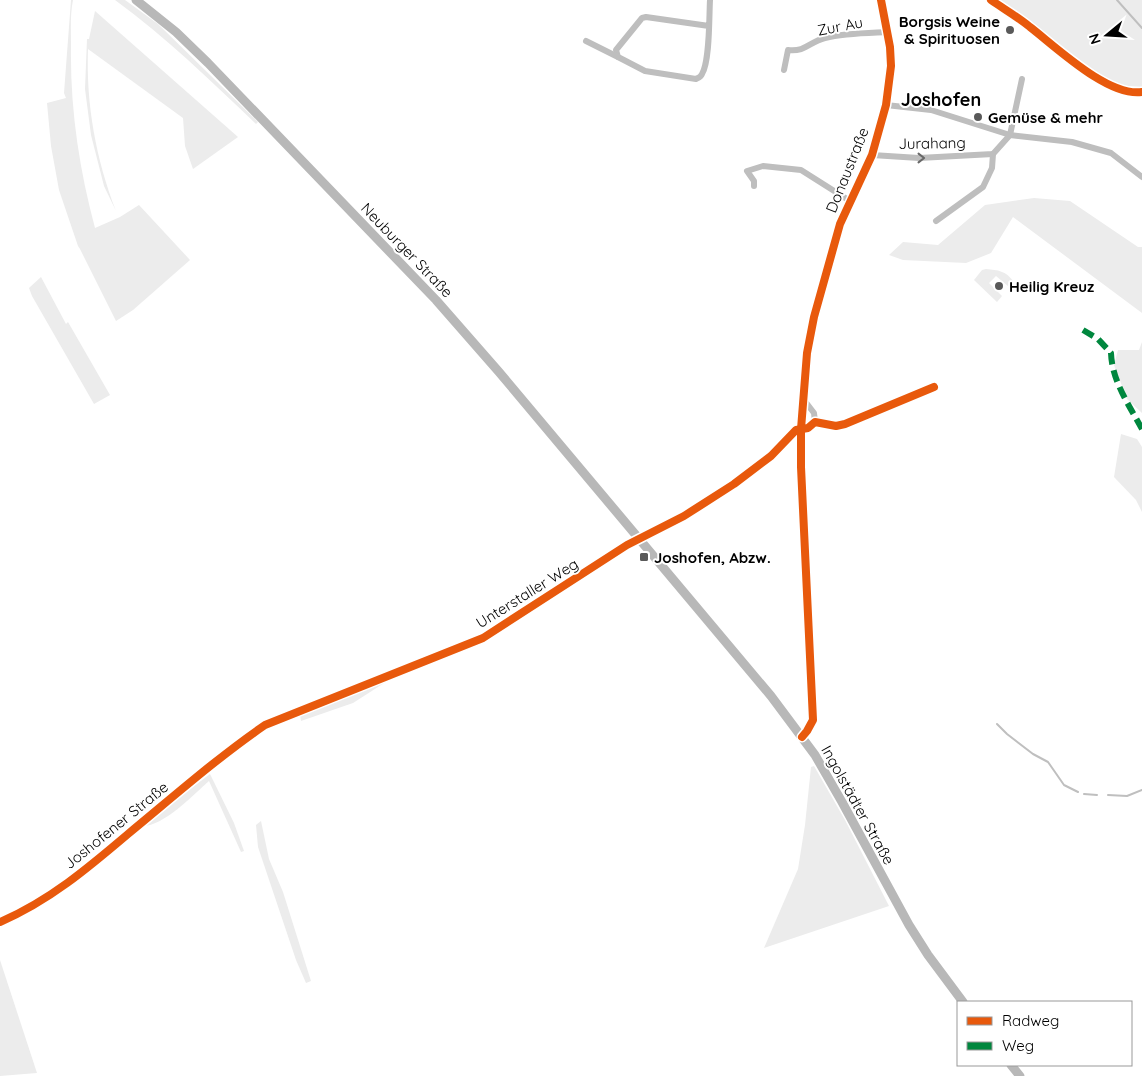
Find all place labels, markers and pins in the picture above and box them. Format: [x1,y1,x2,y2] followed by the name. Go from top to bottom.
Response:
[899,12,1000,48] place label: Borgsis Weine & Spirituosen
[1004,24,1016,36] marker: Borgsis Weine & Spirituosen
[988,108,1104,127] place label: Gemüse & mehr
[972,111,984,123] marker: Gemüse & mehr
[1009,277,1094,296] place label: Heilig Kreuz
[993,280,1005,292] marker: Heilig Kreuz
[654,548,771,567] place label: Joshofen, Abzw.
[638,551,650,563] marker: Joshofen, Abzw.

